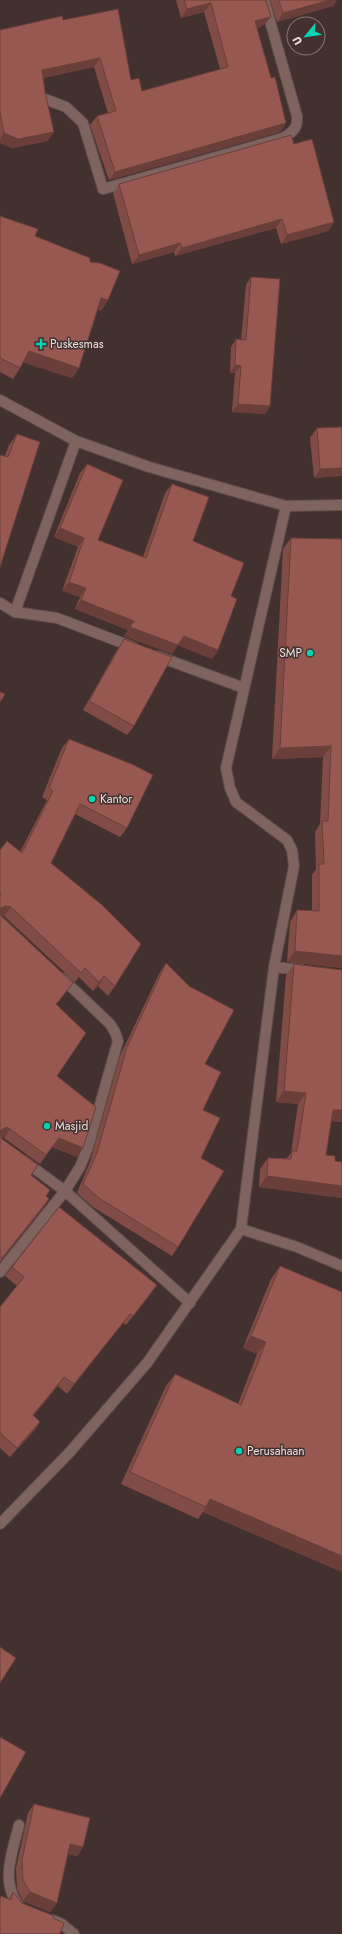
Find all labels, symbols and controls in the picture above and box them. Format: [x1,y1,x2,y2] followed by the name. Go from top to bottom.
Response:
[286,16,326,56] north arrow
[288,34,306,48] text: U
[50,335,104,353] place label: Puskesmas
[35,338,47,350] marker: Puskesmas
[279,644,302,662] place label: SMP
[305,648,315,658] marker: SMP
[100,790,133,808] place label: Kantor
[87,794,97,804] marker: Kantor
[55,1117,88,1135] place label: Masjid
[42,1121,52,1131] marker: Masjid
[247,1442,305,1460] place label: Perusahaan
[234,1446,244,1456] marker: Perusahaan

